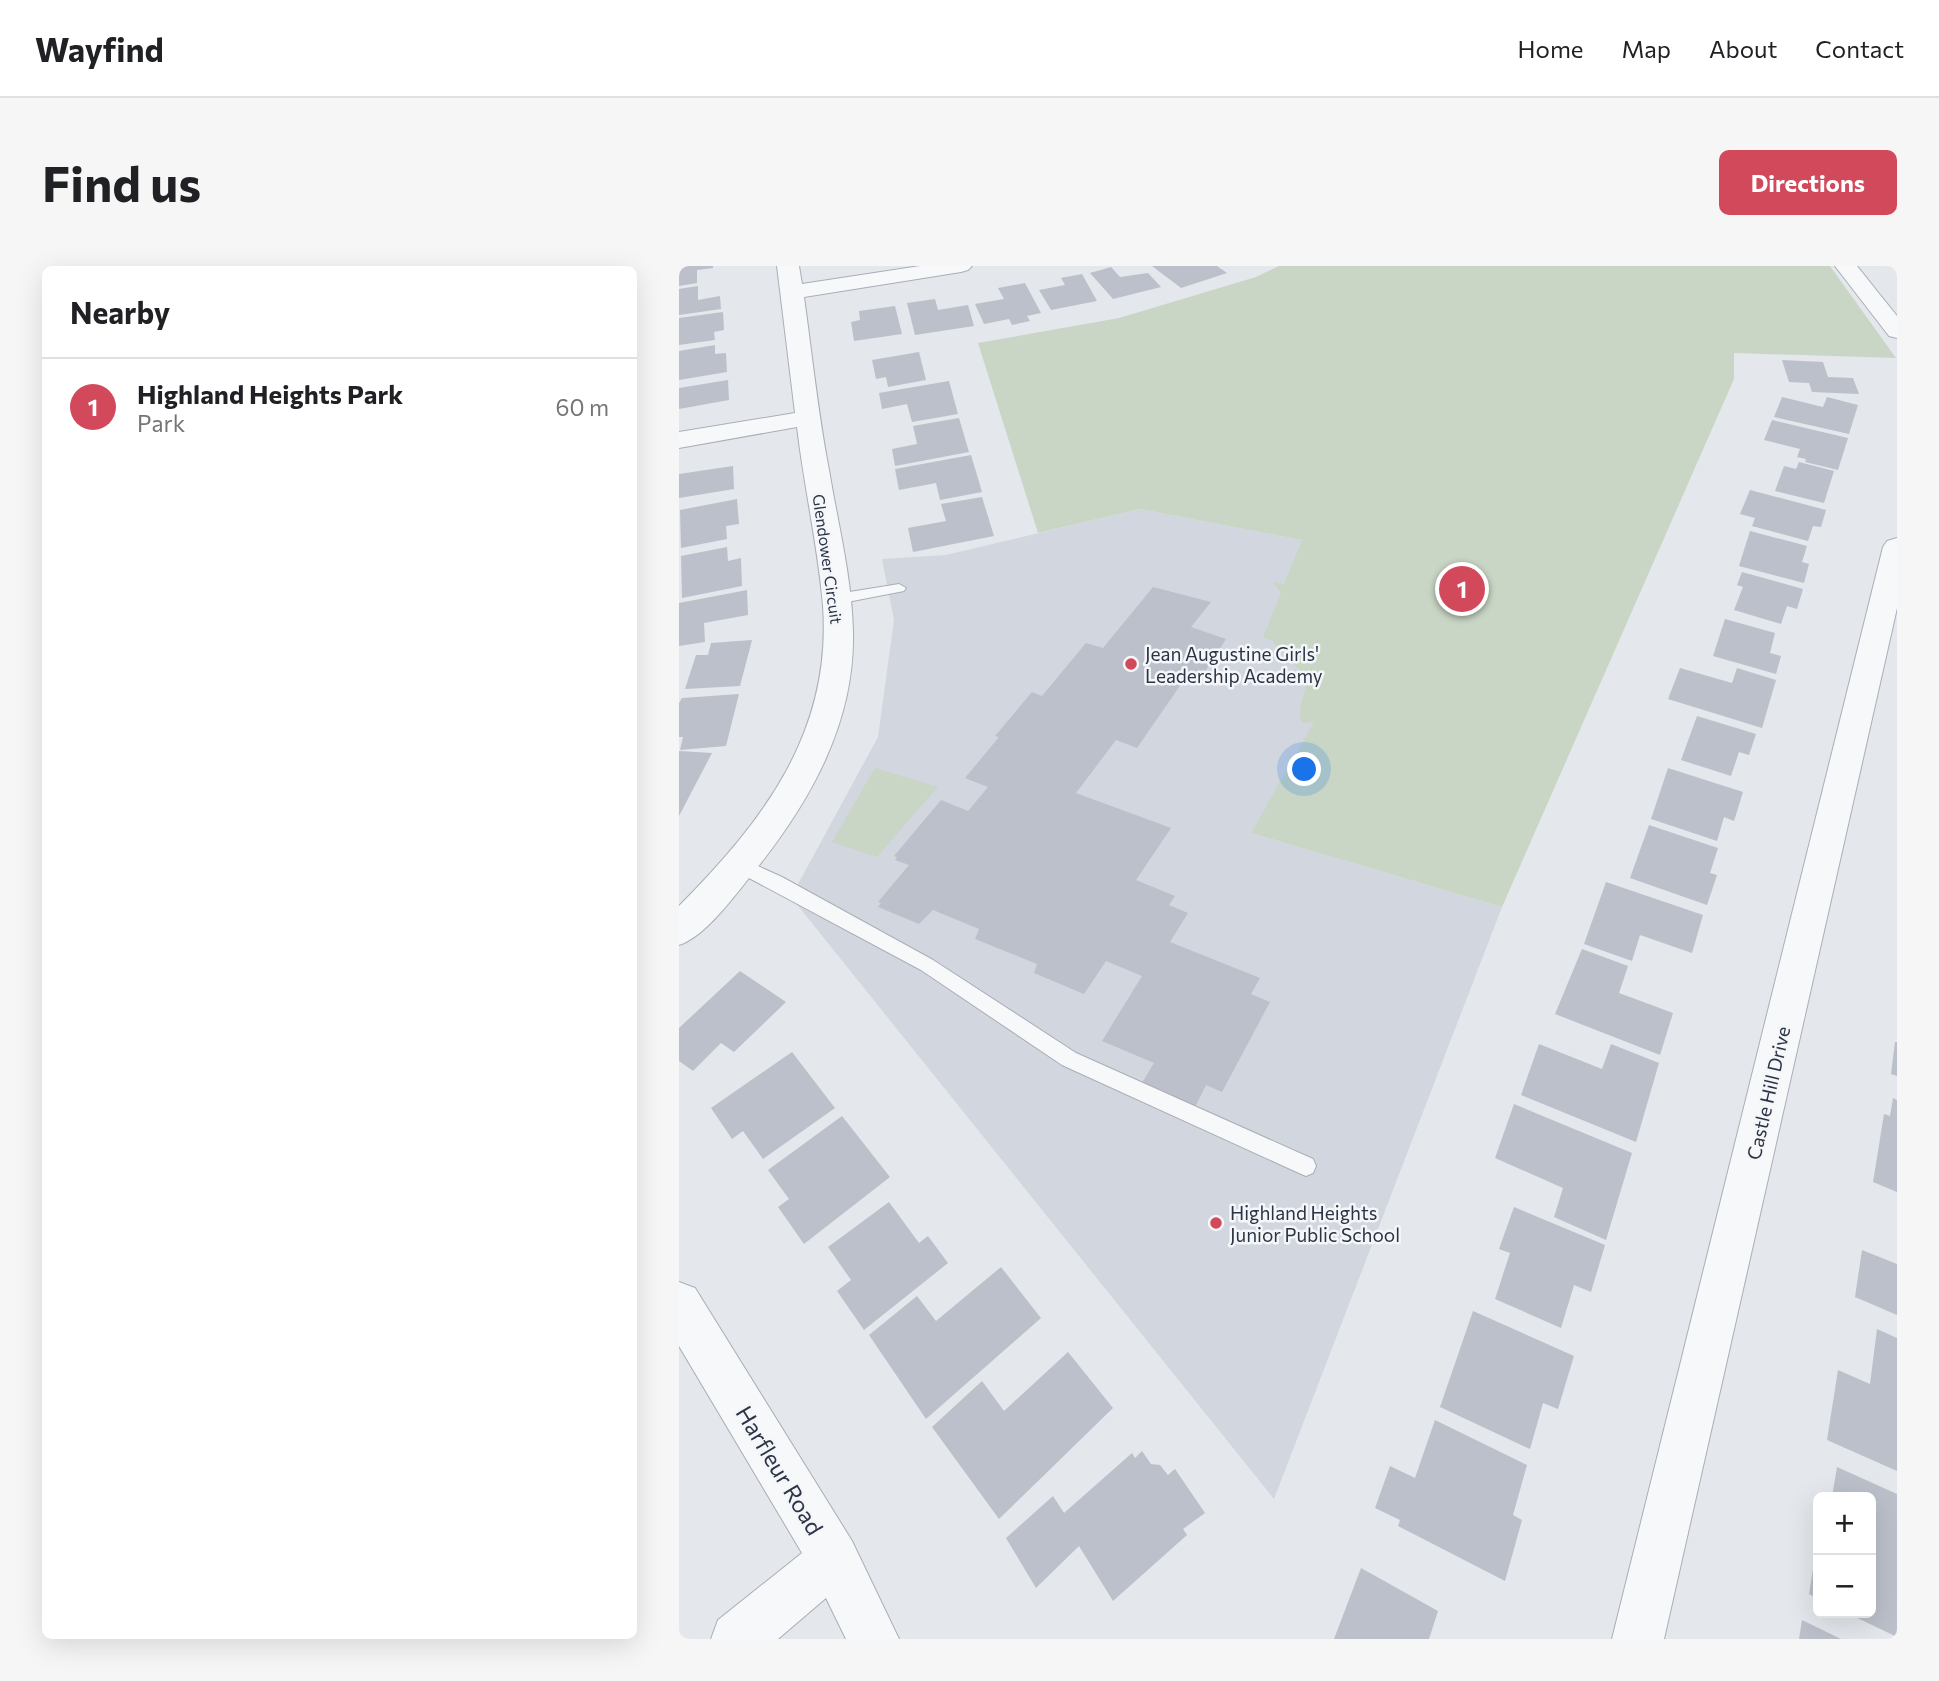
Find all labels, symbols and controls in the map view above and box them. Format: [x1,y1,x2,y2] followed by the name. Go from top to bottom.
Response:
[35,28,164,69] text: Wayfind
[1518,34,1584,63] text: Home
[1622,34,1671,63] text: Map
[1709,34,1777,63] text: About
[1815,34,1904,63] text: Contact
[1719,150,1897,215] button: Directions
[42,152,201,212] text: Find us
[70,293,170,330] text: Nearby
[137,378,403,409] text: Highland Heights Park
[88,393,98,421] text: 1
[556,393,609,421] text: 60 m
[137,409,185,437] text: Park
[809,493,847,626] street label: Glendower Circuit
[1439,563,1485,615] pin: 1
[1145,642,1323,687] place label: Jean Augustine Girls' Leadership Academy
[1123,656,1139,672] marker: Jean Augustine Girls' Leadership Academy
[1287,752,1321,786] your location
[1741,1024,1795,1162] street label: Castle Hill Drive
[1230,1201,1400,1246] place label: Highland Heights Junior Public School
[1208,1215,1224,1231] marker: Highland Heights Junior Public School
[730,1400,830,1540] street label: Harfleur Road
[1813,1492,1876,1618] map controls
[1813,1492,1876,1555] button: +
[1813,1555,1876,1618] button: −

